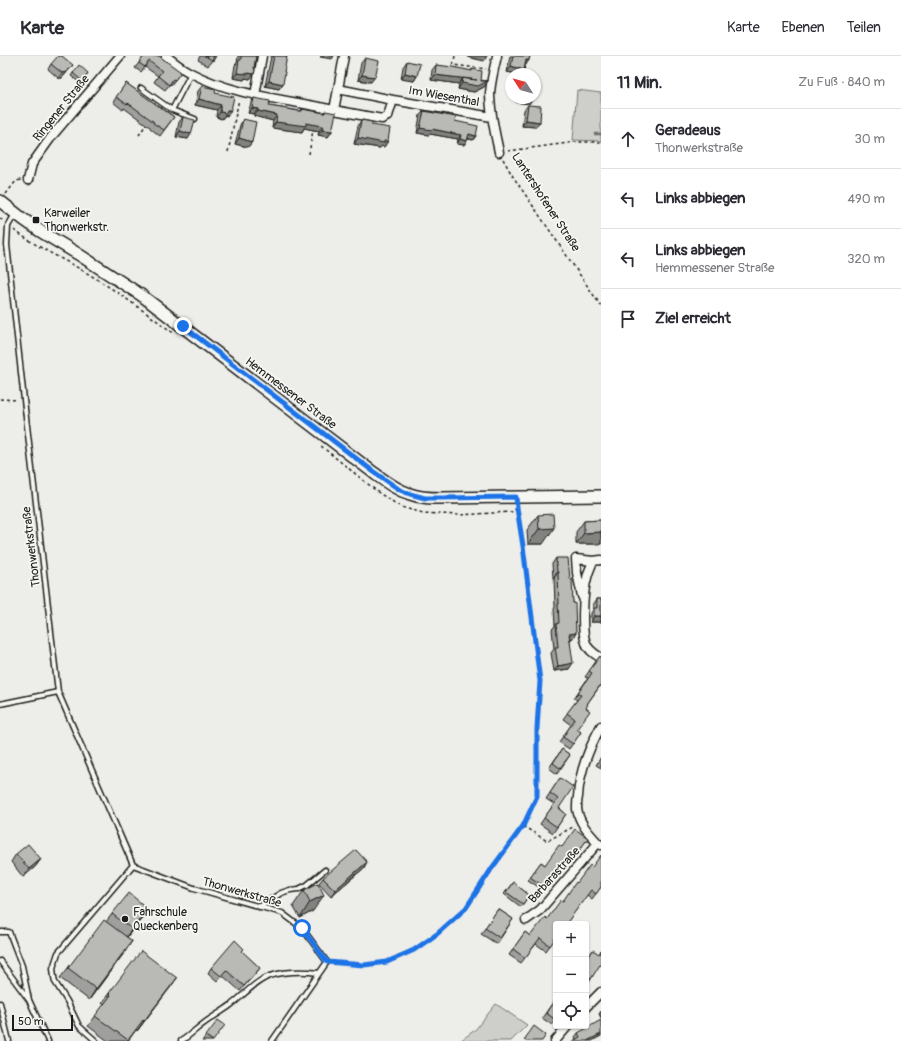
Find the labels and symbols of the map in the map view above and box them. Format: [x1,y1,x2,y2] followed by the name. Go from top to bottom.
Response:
[505,68,541,104] north arrow
[30,72,93,145] street label: Ringener Straße
[407,83,481,110] street label: Im Wiesenthal
[508,150,583,255] street label: Lantershofener Straße
[44,206,109,235] place label: Karweiler Thonwerkstr.
[31,215,41,225] marker: Karweiler Thonwerkstr.
[174,317,192,335] route end
[242,354,339,433] street label: Hemmessener Straße
[19,506,44,588] street label: Thonwerkstraße
[525,844,584,907] street label: Barbarastraße
[201,874,283,911] street label: Thonwerkstraße
[133,905,198,934] place label: Fahrschule Queckenberg
[120,914,130,924] marker: Fahrschule Queckenberg
[293,919,311,937] route start
[12,1013,73,1032] scale bar

